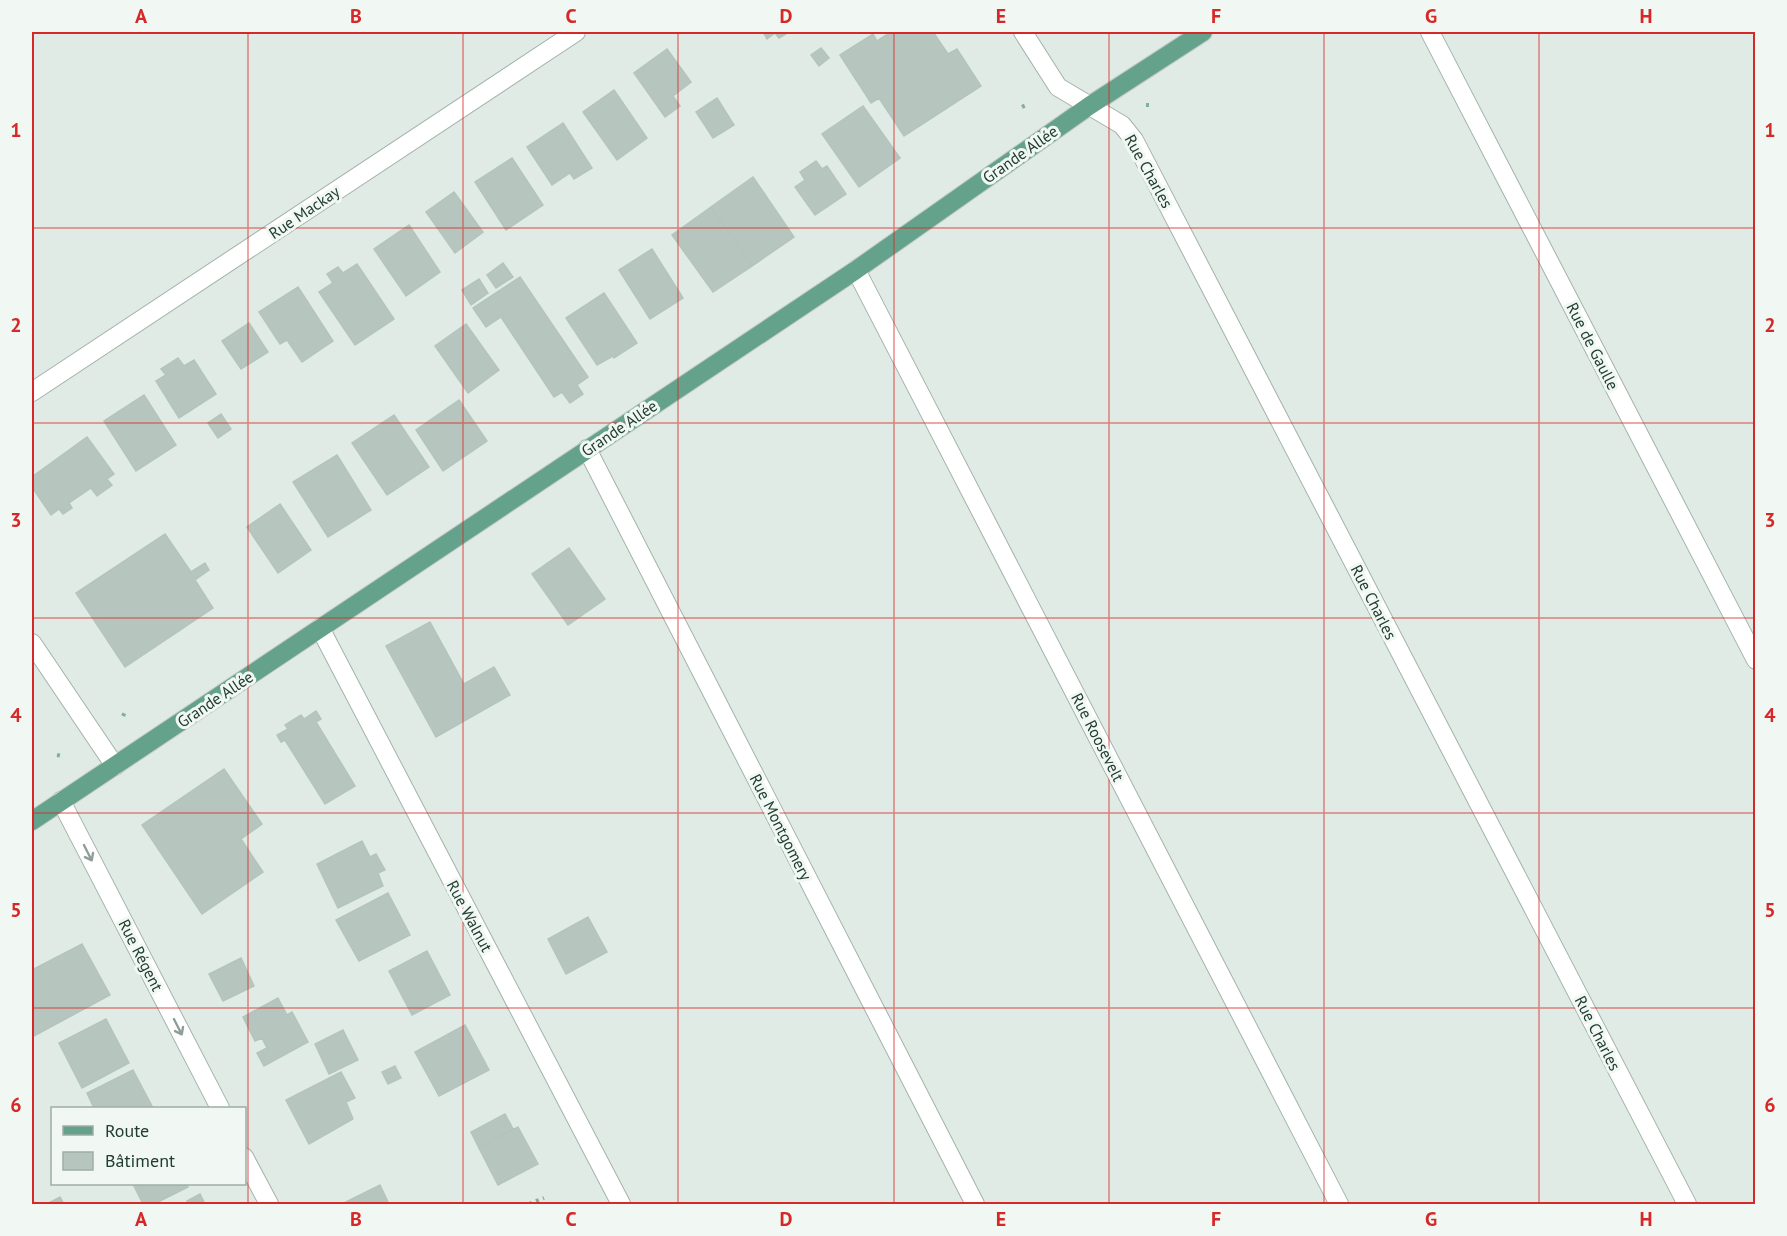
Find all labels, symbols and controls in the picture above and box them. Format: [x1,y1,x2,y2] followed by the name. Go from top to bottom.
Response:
[135,3,148,29] text: A
[350,3,362,29] text: B
[565,3,577,29] text: C
[780,3,793,29] text: D
[996,3,1006,29] text: E
[1211,3,1221,29] text: F
[1425,3,1437,29] text: G
[1639,3,1653,29] text: H
[10,117,22,143] text: 1
[1764,117,1776,143] text: 1
[979,121,1061,187] street label: Grande Allée
[1121,131,1178,212] street label: Rue Charles
[265,181,344,243] street label: Rue Mackay
[1562,299,1624,393] street label: Rue de Gaulle
[10,312,22,338] text: 2
[1764,312,1776,338] text: 2
[577,395,661,461] street label: Grande Allée
[10,507,22,533] text: 3
[1764,507,1776,533] text: 3
[1347,561,1401,643] street label: Rue Charles
[173,666,257,732] street label: Grande Allée
[1067,689,1129,785] street label: Rue Roosevelt
[10,702,22,728] text: 4
[1764,702,1776,728] text: 4
[746,770,817,884] street label: Rue Montgomery
[82,844,94,861] one-way arrow
[443,877,497,956] street label: Rue Walnut
[10,897,22,923] text: 5
[1764,897,1776,923] text: 5
[114,916,168,995] street label: Rue Régent
[1571,992,1625,1074] street label: Rue Charles
[172,1017,184,1035] one-way arrow
[10,1092,22,1118] text: 6
[1764,1092,1776,1118] text: 6
[51,1107,246,1185] legend
[105,1119,149,1142] text: Route
[105,1149,175,1172] text: Bâtiment
[135,1206,148,1232] text: A
[350,1206,362,1232] text: B
[565,1206,577,1232] text: C
[780,1206,793,1232] text: D
[996,1206,1006,1232] text: E
[1211,1206,1221,1232] text: F
[1425,1206,1437,1232] text: G
[1639,1206,1653,1232] text: H

